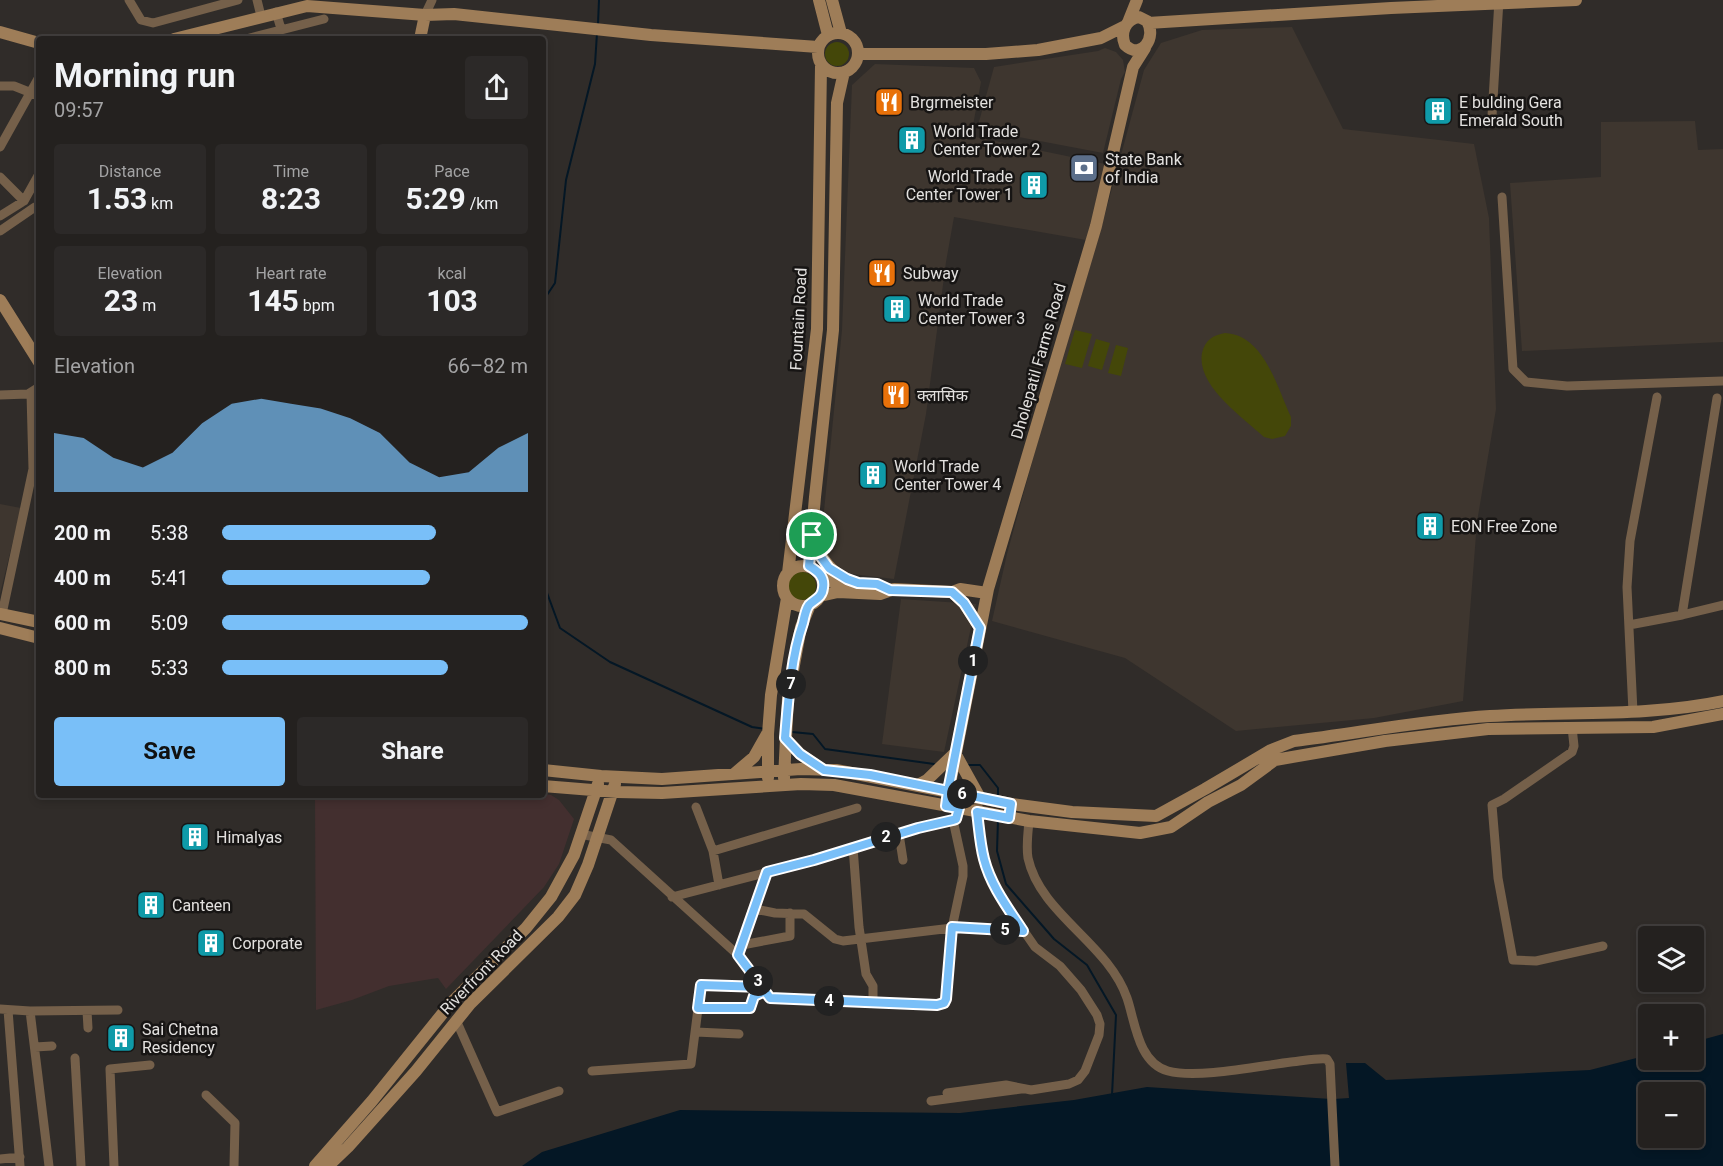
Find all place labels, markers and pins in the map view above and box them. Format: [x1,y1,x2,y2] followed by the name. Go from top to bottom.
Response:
[873,86,905,118] restaurant icon: Brgrmeister
[910,93,994,112] place label: Brgrmeister
[1459,93,1563,130] place label: E bulding Gera Emerald South
[1422,95,1454,127] building icon: E bulding Gera Emerald South
[933,122,1040,159] place label: World Trade Center Tower 2
[896,124,928,156] building icon: World Trade Center Tower 2
[1105,150,1183,187] place label: State Bank of India
[1068,152,1100,184] bank icon: State Bank of India
[906,167,1013,204] place label: World Trade Center Tower 1
[1018,169,1050,201] building icon: World Trade Center Tower 1
[866,257,898,289] restaurant icon: Subway
[903,264,959,283] place label: Subway
[918,291,1025,328] place label: World Trade Center Tower 3
[881,293,913,325] building icon: World Trade Center Tower 3
[880,379,912,411] restaurant icon: क्लासिक
[917,386,969,405] place label: क्लासिक
[894,457,1001,494] place label: World Trade Center Tower 4
[857,459,889,491] building icon: World Trade Center Tower 4
[786,509,837,560] pin
[1414,510,1446,542] building icon: EON Free Zone
[1451,517,1557,536] place label: EON Free Zone
[958,646,988,676] pin: 1
[776,669,806,699] pin: 7
[947,779,977,809] pin: 6
[179,821,211,853] building icon: Himalyas
[871,822,901,852] pin: 2
[216,828,282,847] place label: Himalyas
[135,889,167,921] building icon: Canteen
[172,896,231,915] place label: Canteen
[990,915,1020,945] pin: 5
[195,927,227,959] building icon: Corporate
[232,934,303,953] place label: Corporate
[743,966,773,996] pin: 3
[814,986,844,1016] pin: 4
[142,1020,219,1057] place label: Sai Chetna Residency
[105,1022,137,1054] building icon: Sai Chetna Residency

